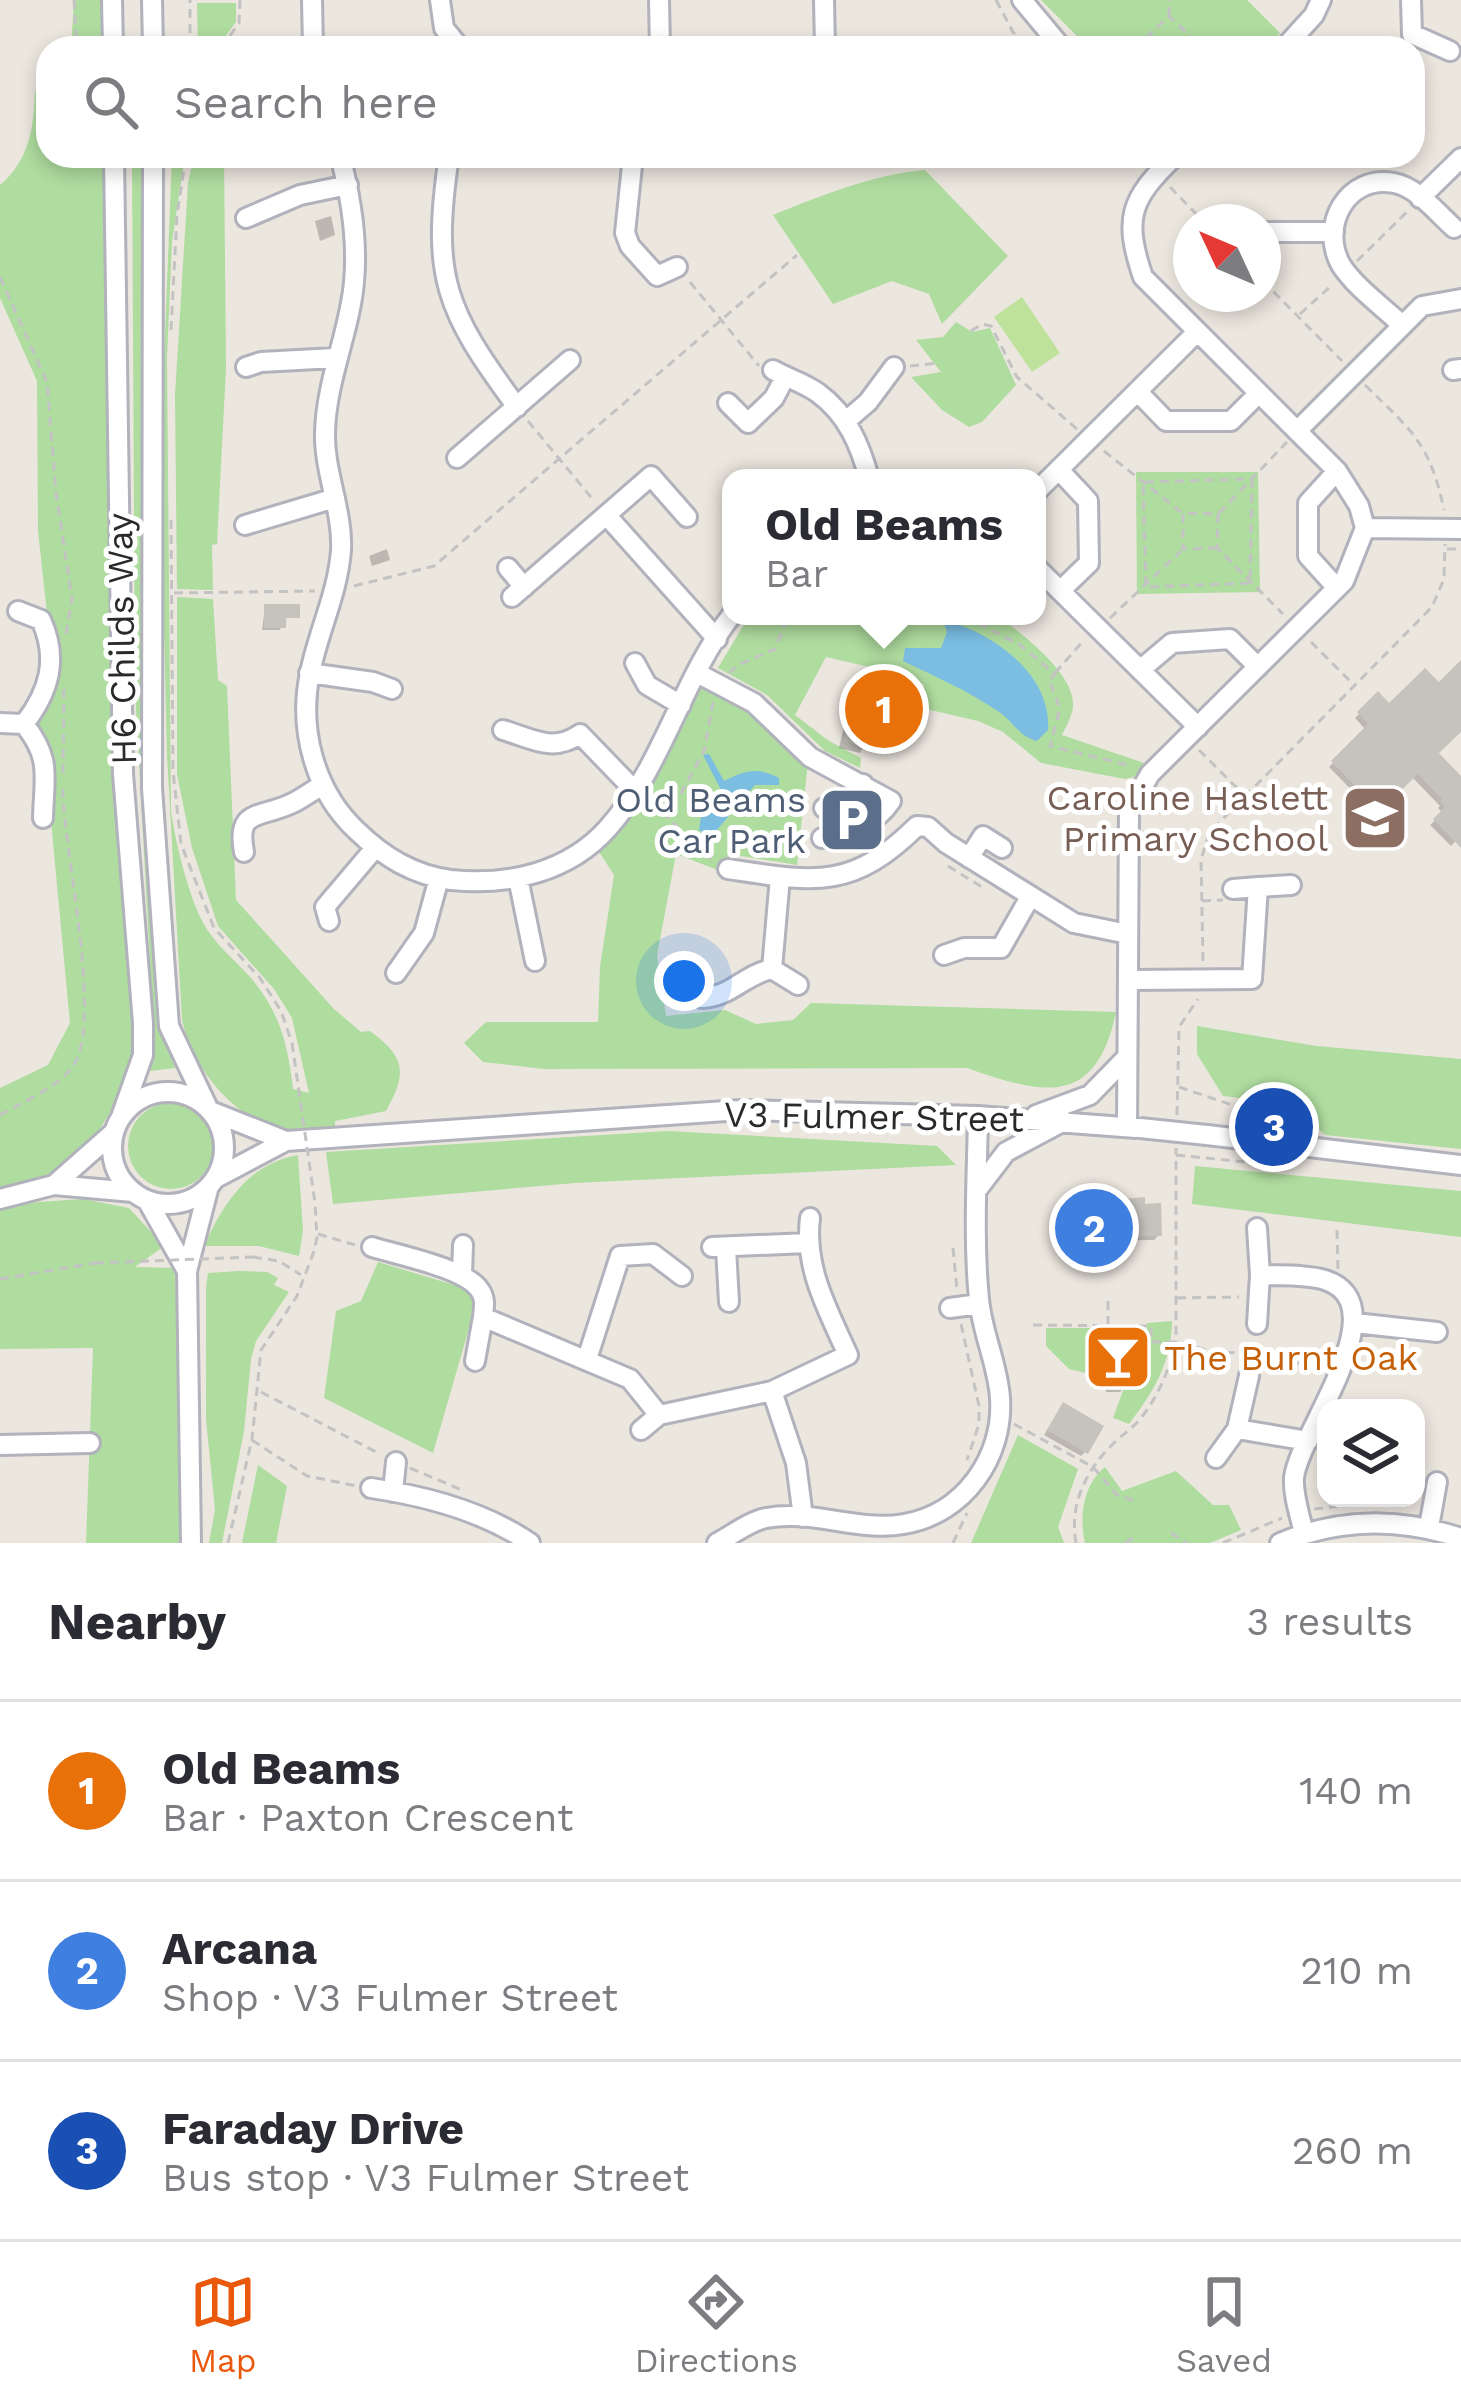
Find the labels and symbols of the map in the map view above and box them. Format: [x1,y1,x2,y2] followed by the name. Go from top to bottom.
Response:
[1173,204,1281,312] north arrow
[99,512,145,765] street label: H6 Childs Way
[845,664,923,754] pin: 1
[1047,777,1328,860] place label: Caroline Haslett Primary School
[615,779,806,862] place label: Old Beams Car Park
[1340,783,1410,853] school or university icon: Caroline Haslett Primary School
[817,785,887,855] parking icon: Old Beams Car Park
[654,951,714,1011] your location
[1235,1082,1313,1172] pin: 3
[724,1093,1024,1141] street label: V3 Fulmer Street
[1055,1183,1133,1273] pin: 2
[1083,1322,1153,1392] bar icon: The Burnt Oak
[1164,1337,1418,1379] place label: The Burnt Oak

